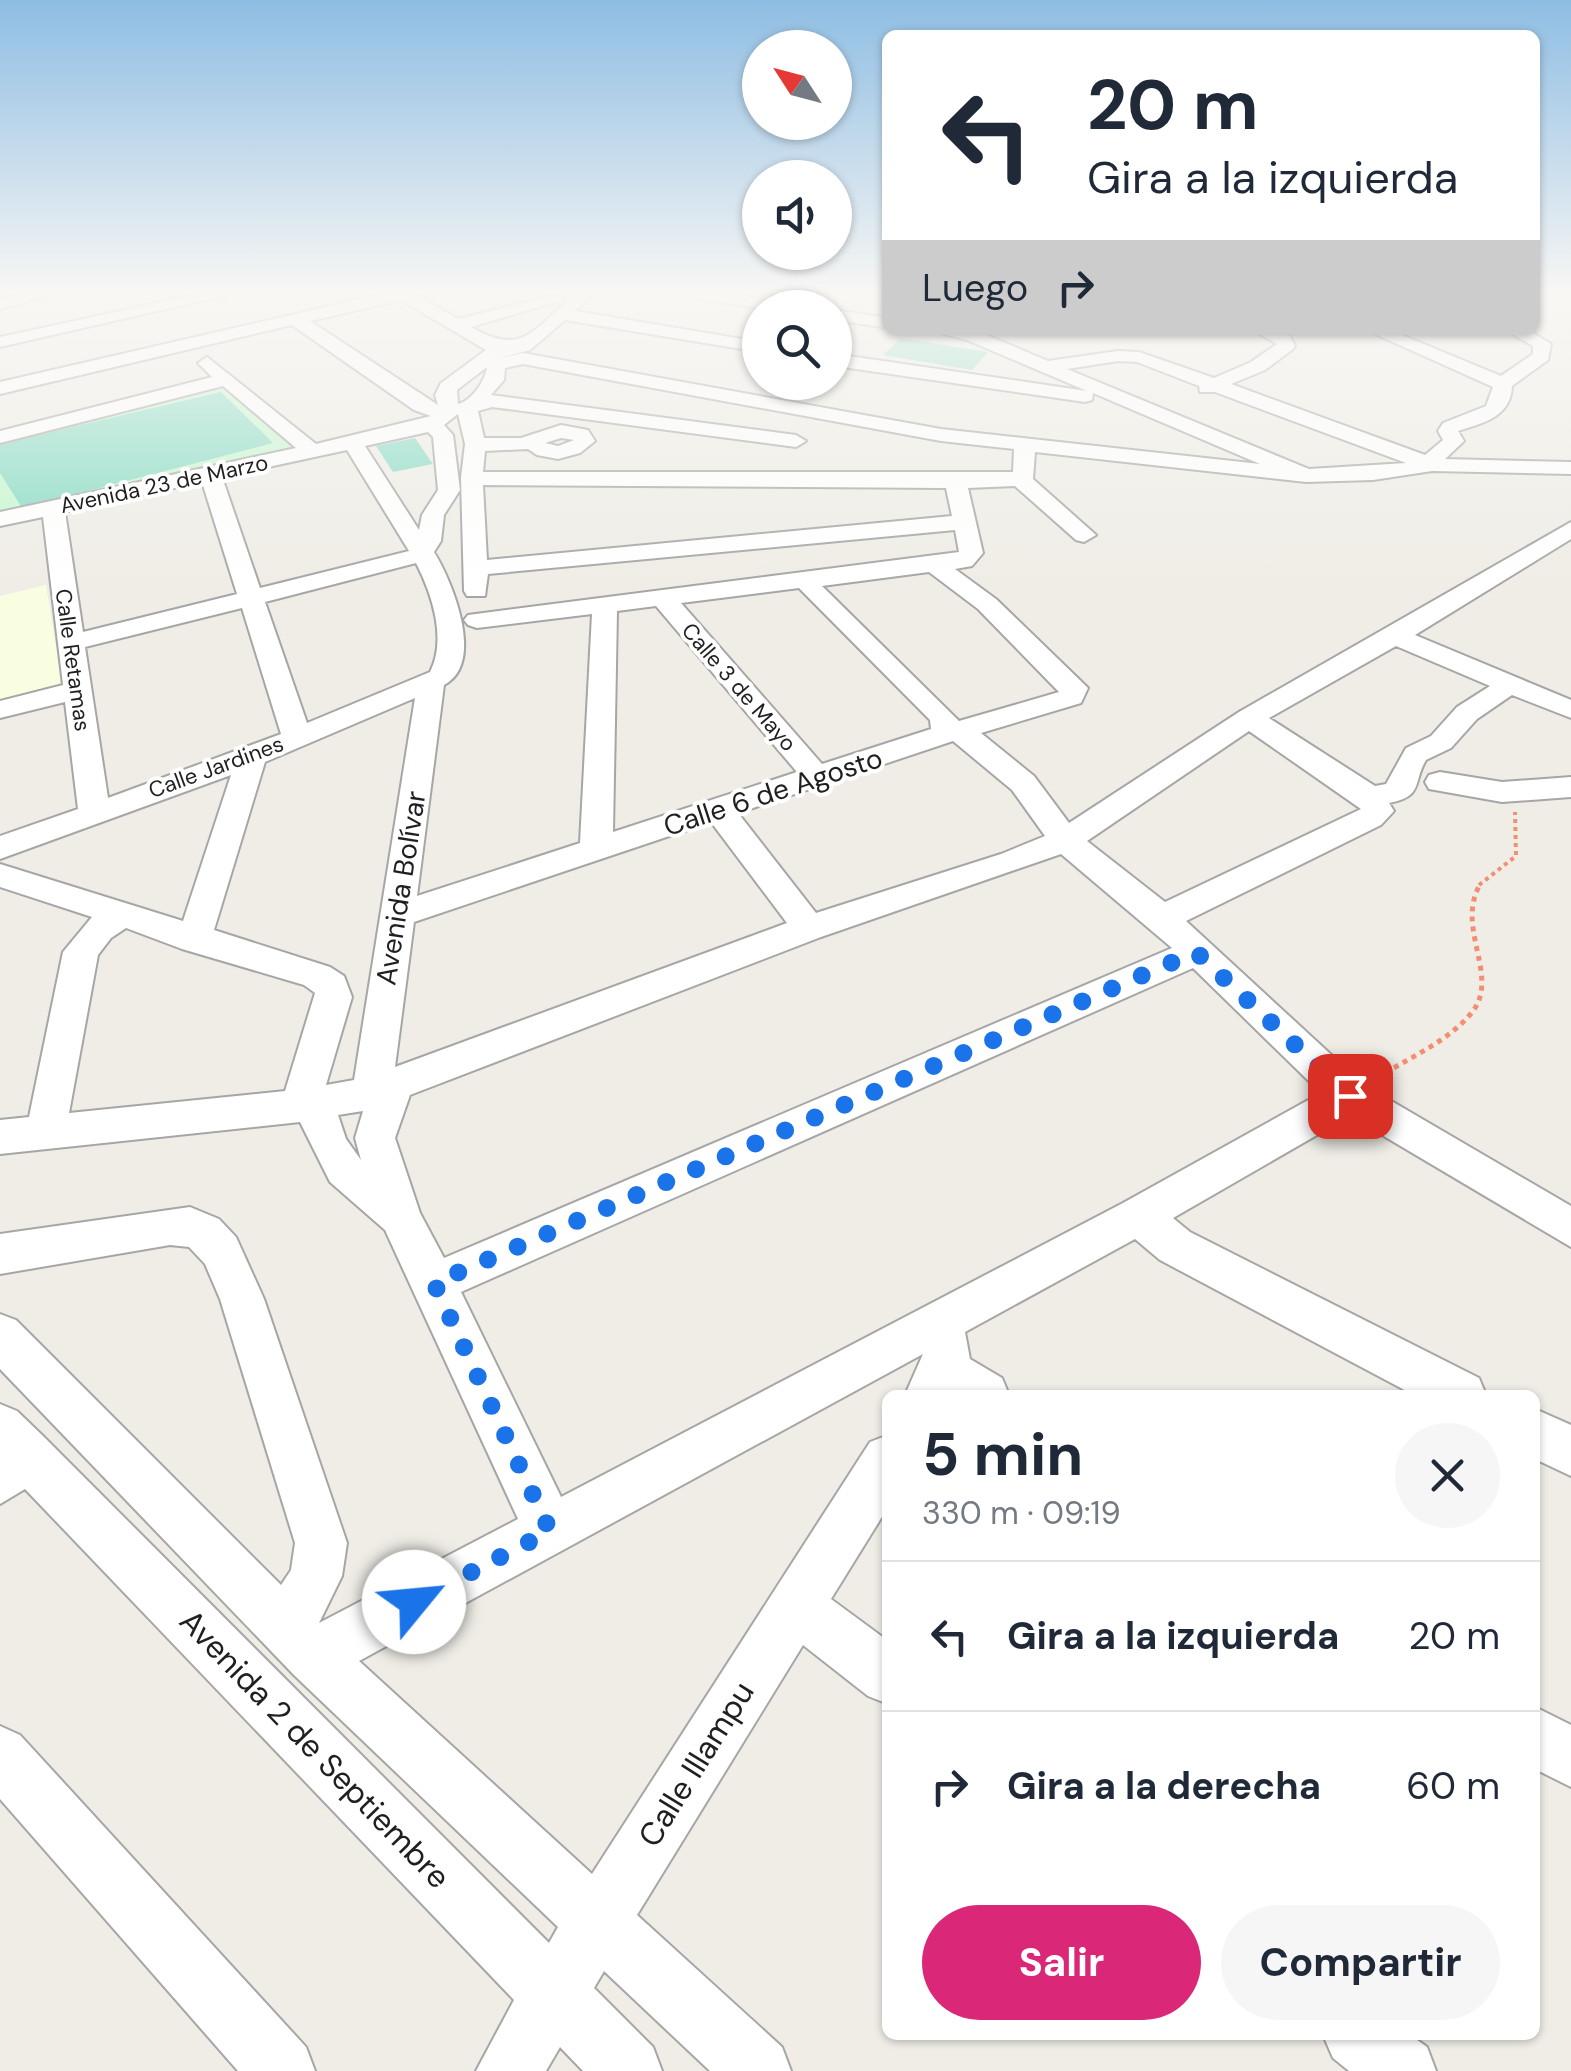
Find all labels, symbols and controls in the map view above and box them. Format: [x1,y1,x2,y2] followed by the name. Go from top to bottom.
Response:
[742,30,852,140] north arrow
[742,30,852,400] map controls
[1087,60,1259,151] text: 20 m
[922,70,1052,200] icon: left
[1087,148,1458,207] text: Gira a la izquierda
[742,160,852,270] button: sound
[1048,260,1103,315] icon: right
[922,263,1028,313] text: Luego
[742,290,852,400] button: search
[57,448,271,520] street label: Avenida 23 de Marzo
[49,587,97,733] street label: Calle Retamas
[675,617,803,757] street label: Calle 3 de Mayo
[144,729,288,805] street label: Calle Jardines
[659,739,887,845] street label: Calle 6 de Agosto
[367,788,435,988] street label: Avenida Bolívar
[1308,1054,1393,1139] pin
[1323,1069,1378,1124] icon: arrive
[922,1415,1083,1494] text: 5 min
[1395,1423,1500,1528] button: close
[922,1492,1121,1534] text: 330 m · 09:19
[362,1550,466,1654] position arrow
[171,1601,459,1897] street label: Avenida 2 de Septiembre
[922,1609,977,1664] icon: left
[1007,1611,1339,1661] text: Gira a la izquierda
[1409,1611,1500,1661] text: 20 m
[629,1673,763,1855] street label: Calle Illampu
[922,1759,977,1814] icon: right
[1007,1761,1321,1811] text: Gira a la derecha
[1406,1761,1500,1811] text: 60 m
[922,1905,1201,2020] button: Salir
[1221,1905,1500,2020] button: Compartir

